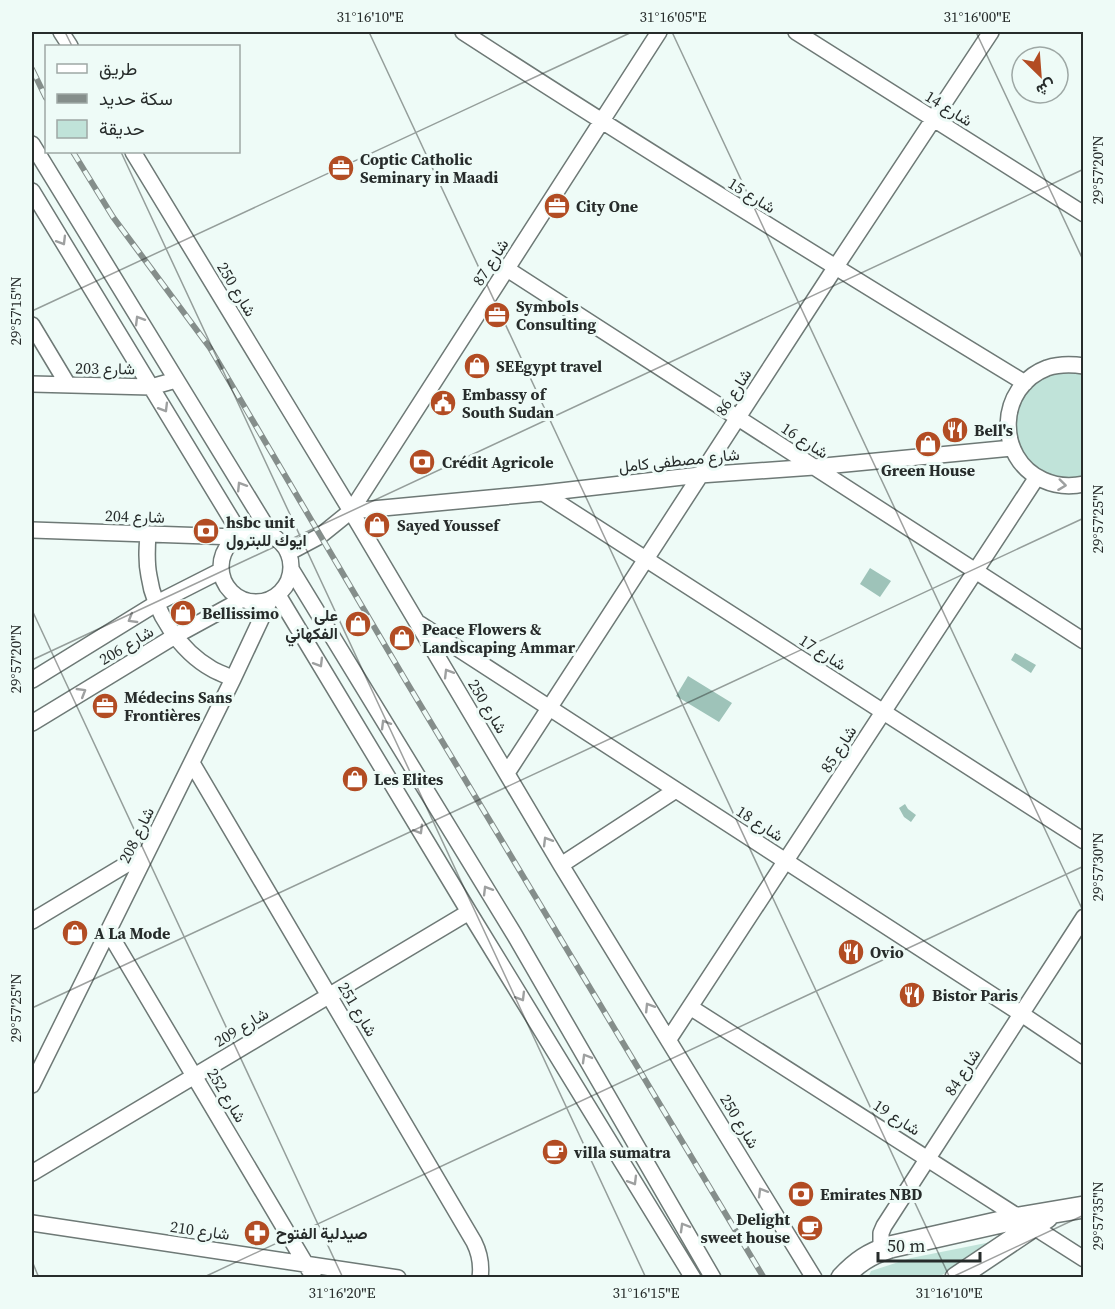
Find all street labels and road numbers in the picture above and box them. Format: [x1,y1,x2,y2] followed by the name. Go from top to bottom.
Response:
[921,85,977,132] street label: شارع 14
[724,172,780,219] street label: شارع 15
[467,234,514,290] street label: شارع 87
[211,258,262,321] street label: شارع 250
[75,356,135,381] street label: شارع 203
[710,364,757,420] street label: شارع 86
[777,417,833,464] street label: شارع 16
[617,443,741,478] street label: شارع مصطفى كامل
[105,504,165,529] street label: شارع 204
[95,620,158,671] street label: شارع 206
[795,629,851,676] street label: شارع 17
[462,675,513,738] street label: شارع 250
[815,721,862,777] street label: شارع 85
[732,800,788,847] street label: شارع 18
[113,803,160,867] street label: شارع 208
[332,978,383,1041] street label: شارع 251
[210,1002,273,1053] street label: شارع 209
[939,1044,986,1100] street label: شارع 84
[201,1064,252,1127] street label: شارع 252
[714,1090,765,1153] street label: شارع 250
[869,1094,925,1141] street label: شارع 19
[169,1215,231,1246] street label: شارع 210

